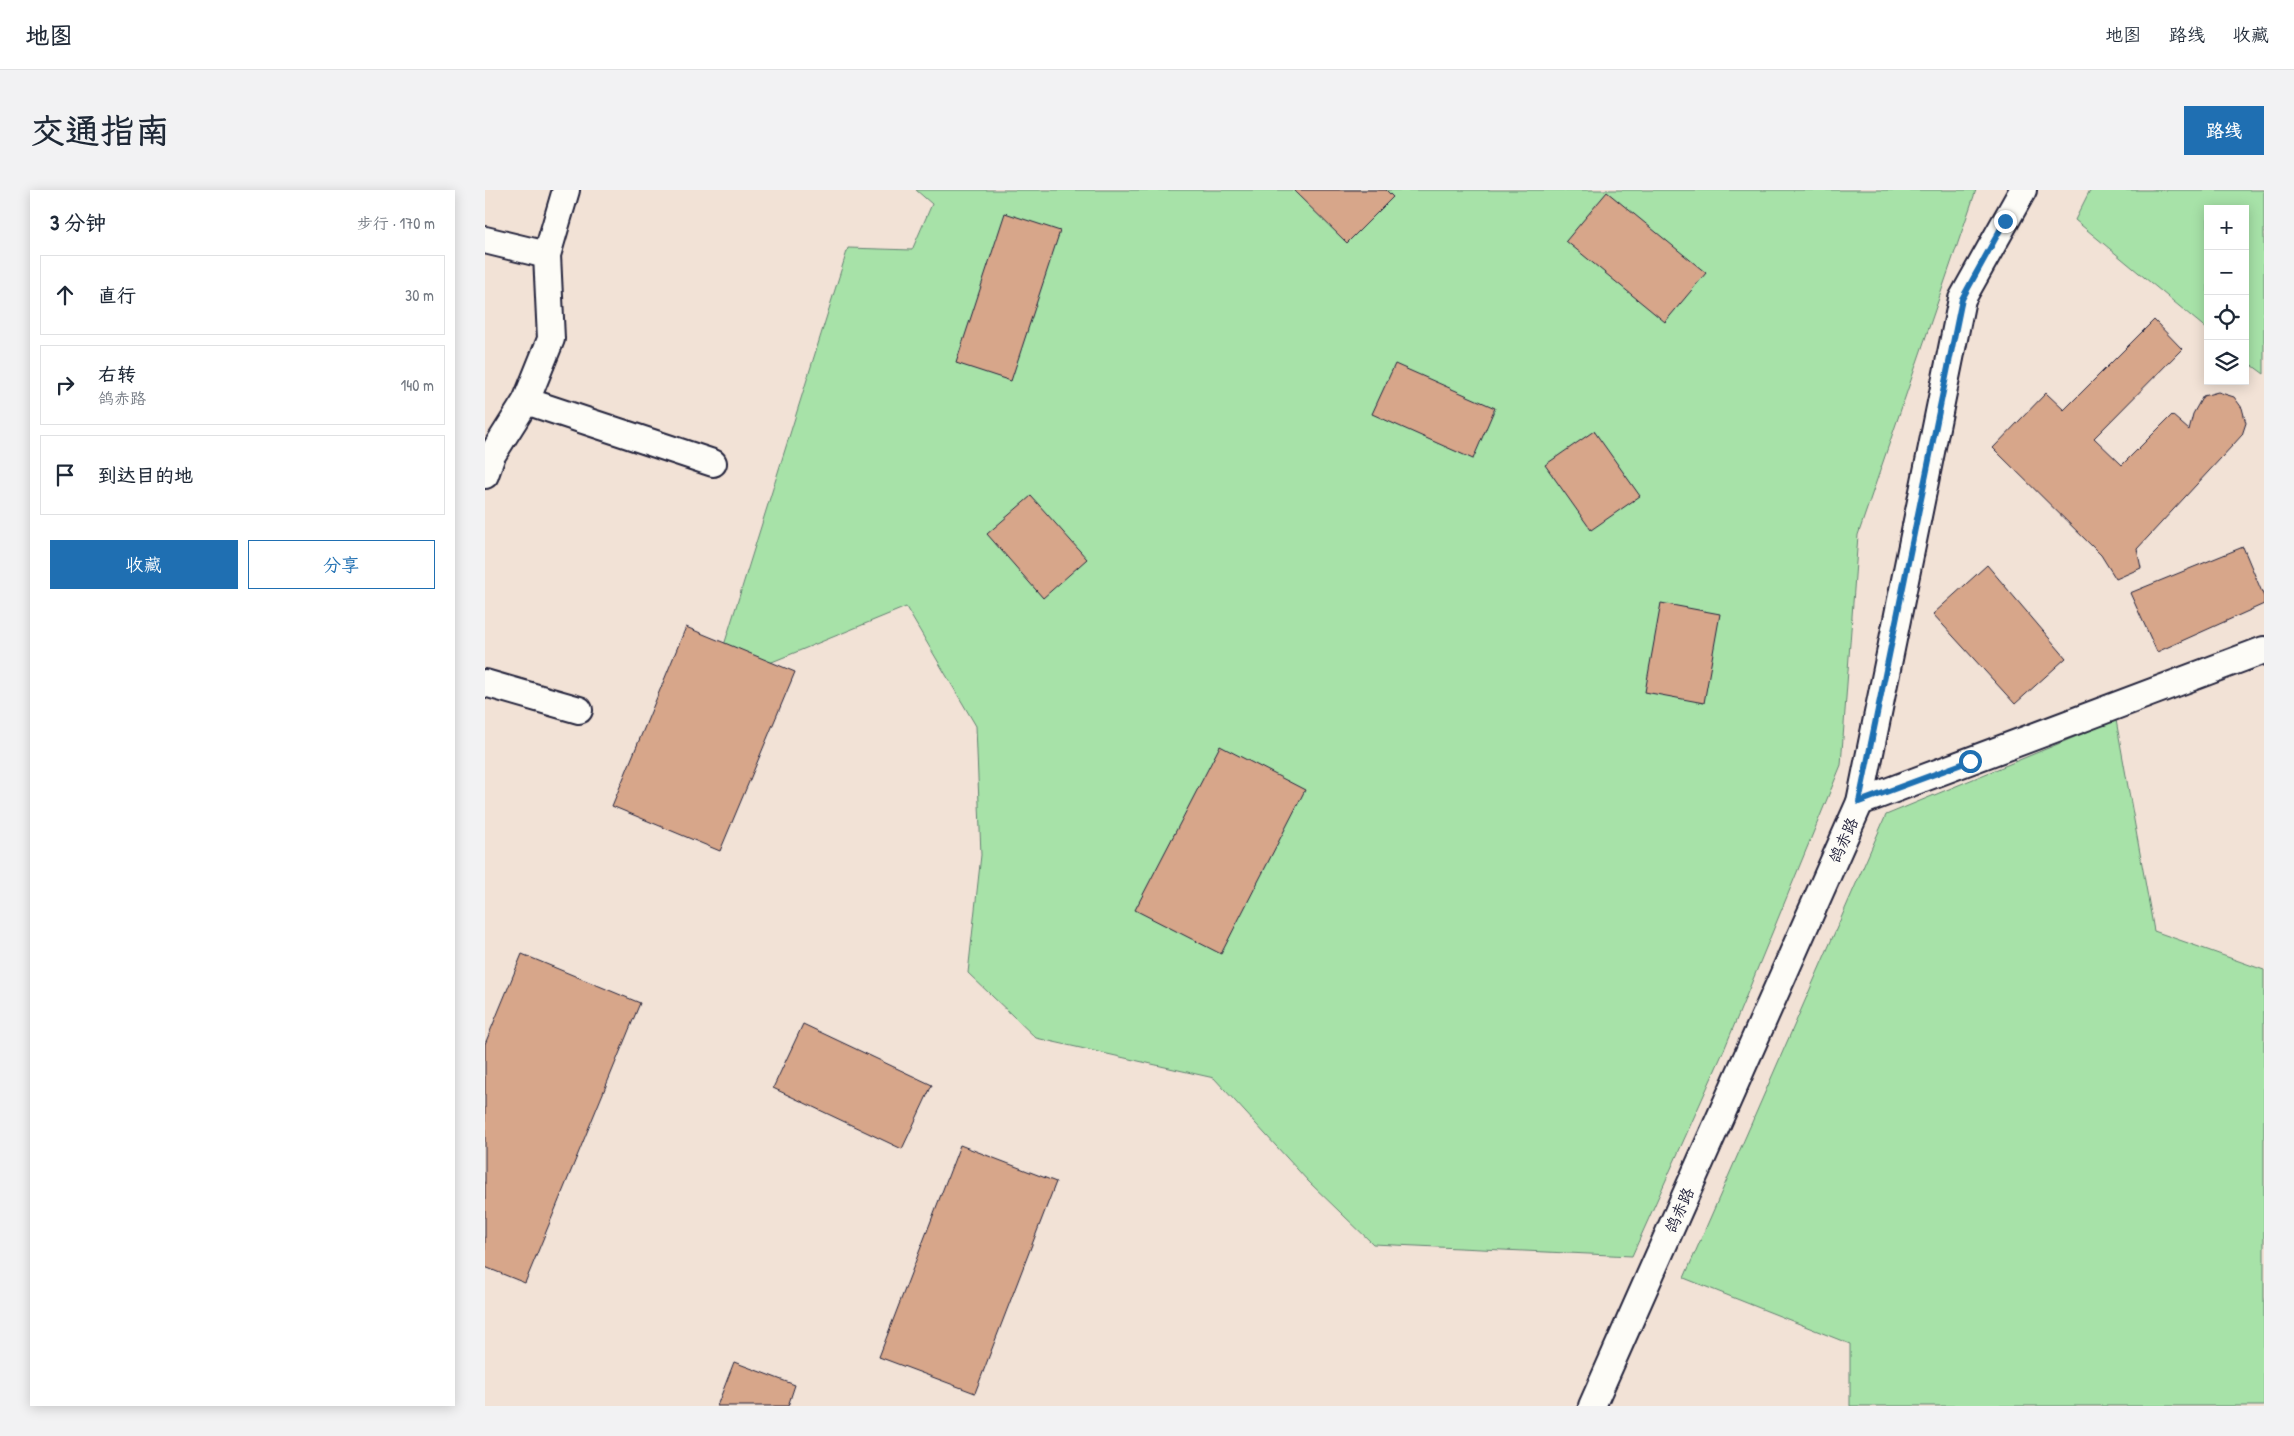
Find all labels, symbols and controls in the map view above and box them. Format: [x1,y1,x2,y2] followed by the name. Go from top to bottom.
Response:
[25,19,73,51] text: 地图
[2105,22,2141,47] text: 地图
[2169,22,2205,47] text: 路线
[2233,22,2269,47] text: 收藏
[2184,106,2264,155] button: 路线
[30,107,170,154] text: 交通指南
[2204,205,2249,385] map controls
[2204,205,2249,250] button: +
[50,208,106,237] text: 3 分钟
[1994,210,2017,233] route end
[357,212,435,234] text: 步行 · 170 m
[2204,250,2249,295] button: −
[51,281,79,309] icon: ahead
[98,282,136,308] text: 直行
[405,284,434,306] text: 30 m
[2204,295,2249,340] button: locate
[2204,340,2249,385] button: layers
[98,361,136,387] text: 右转
[51,371,79,399] icon: right
[400,374,434,396] text: 140 m
[98,387,146,409] text: 鸽赤路
[51,461,79,489] icon: arrive
[98,462,193,488] text: 到达目的地
[50,540,238,589] button: 收藏
[248,540,435,589] button: 分享
[1959,750,1982,773] route start
[1823,814,1863,866] street label: 鸽赤路
[1659,1184,1699,1236] street label: 鸽赤路

